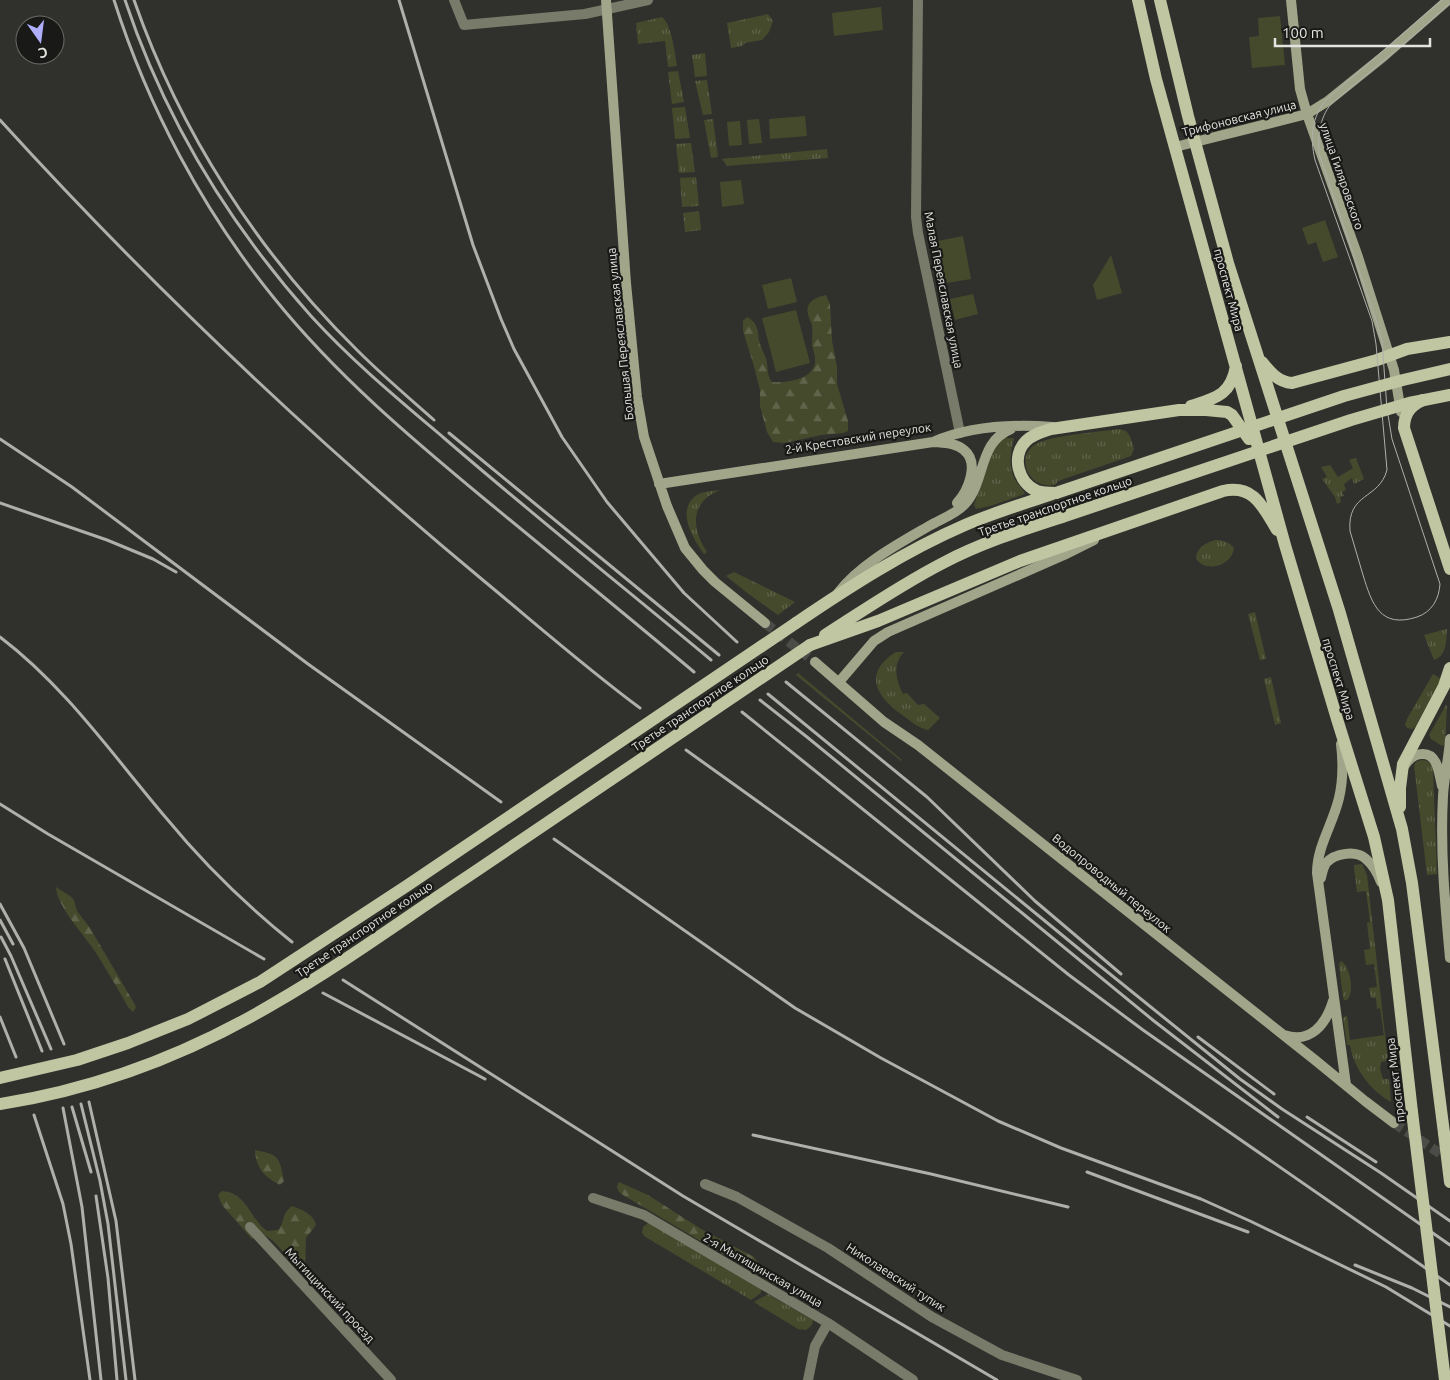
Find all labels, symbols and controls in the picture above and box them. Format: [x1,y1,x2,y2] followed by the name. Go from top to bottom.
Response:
[15,15,65,65] north arrow
[1275,15,1430,47] scale bar
[1282,24,1324,41] text: 100 m
[37,44,49,61] text: С
[1181,98,1297,138] street label: Трифоновская улица
[1318,121,1366,231] street label: улица Гиляровского
[922,210,966,370] street label: Малая Переяславская улица
[604,247,636,421] street label: Большая Переяславская улица
[1212,247,1246,333] street label: проспект Мира
[784,420,932,456] street label: 2-й Крестовский переулок
[976,474,1134,538] street label: Третье транспортное кольцо
[1320,636,1358,722] street label: проспект Мира
[629,652,771,754] street label: Третье транспортное кольцо
[1050,831,1174,935] street label: Водопроводный переулок
[293,878,435,980] street label: Третье транспортное кольцо
[1383,1037,1407,1123] street label: проспект Мира
[701,1231,825,1309] street label: 2-я Мытищинская улица
[844,1240,948,1314] street label: Николаевский тупик
[283,1245,377,1345] street label: Мытищинский проезд

